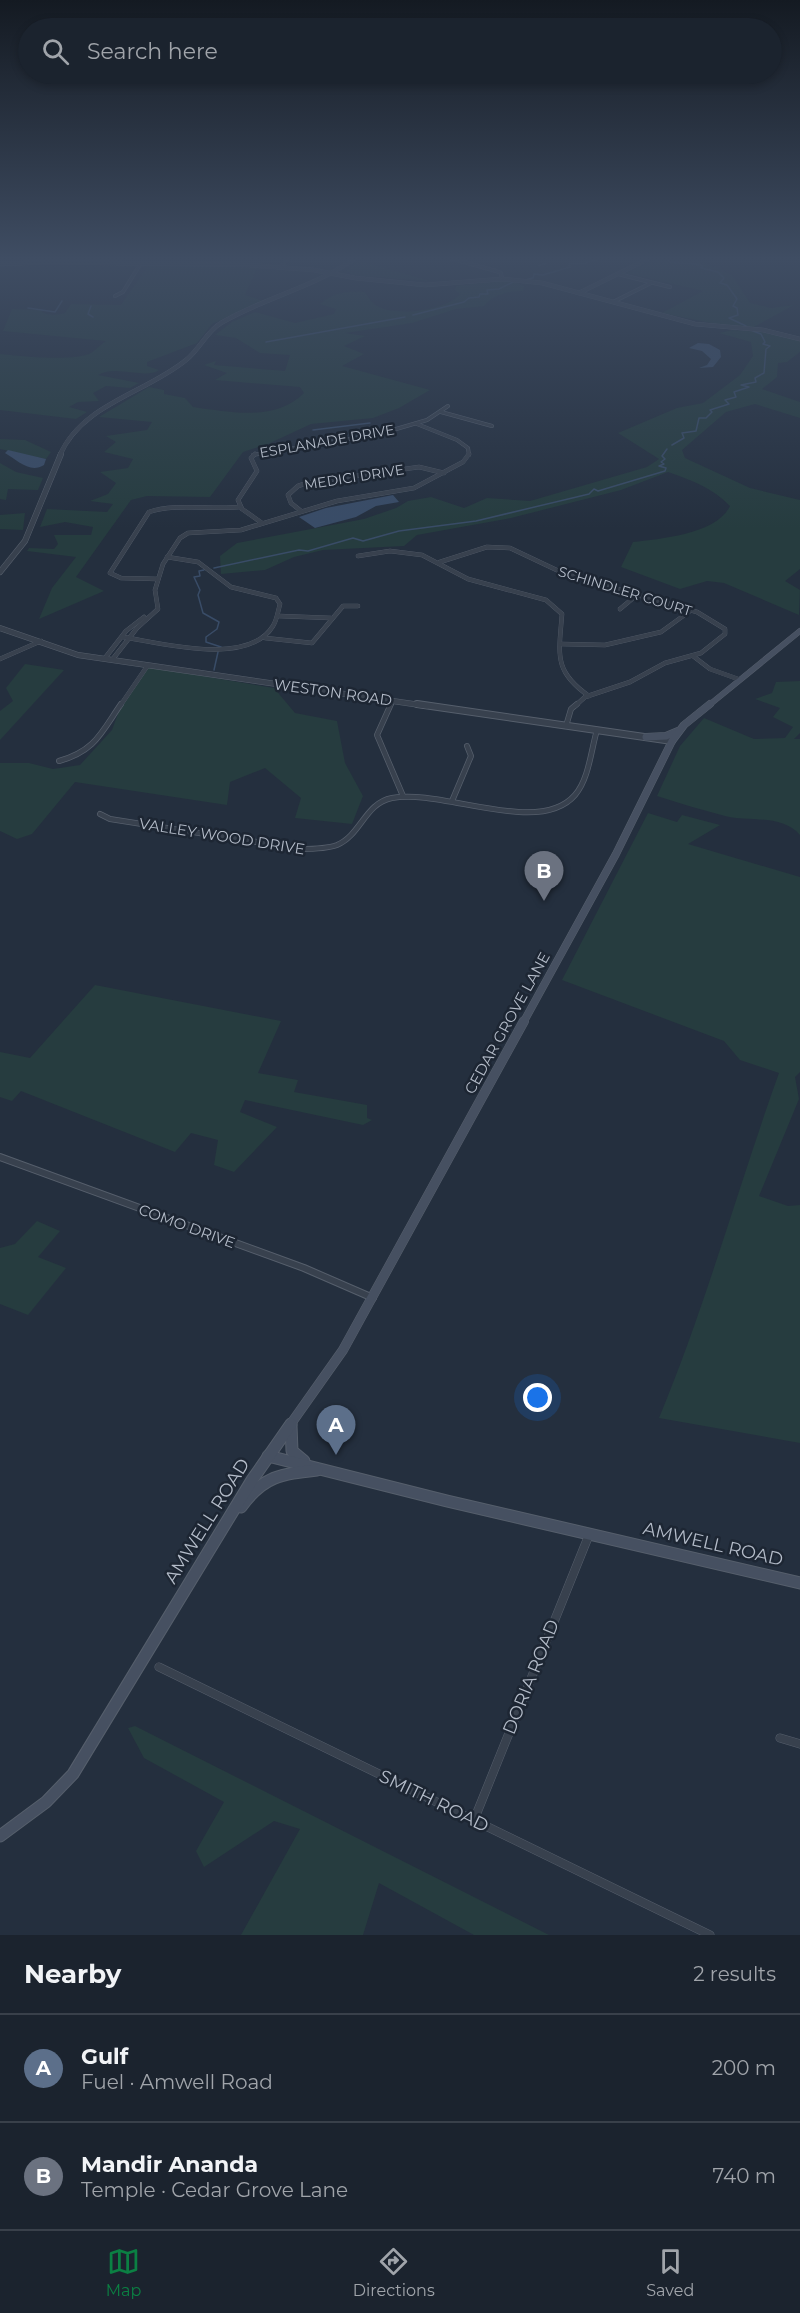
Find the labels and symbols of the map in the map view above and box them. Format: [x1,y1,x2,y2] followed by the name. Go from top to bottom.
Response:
[258,420,396,462] street label: ESPLANADE DRIVE
[303,460,405,494] street label: MEDICI DRIVE
[556,562,694,620] street label: SCHINDLER COURT
[273,674,393,710] street label: WESTON ROAD
[138,814,306,858] street label: VALLEY WOOD DRIVE
[524,852,564,901] pin: B
[460,949,554,1097] street label: CEDAR GROVE LANE
[136,1200,238,1252] street label: COMO DRIVE
[523,1383,552,1412] your location
[316,1406,356,1455] pin: A
[160,1454,254,1588] street label: AMWELL ROAD
[641,1517,785,1571] street label: AMWELL ROAD
[498,1616,564,1738] street label: DORIA ROAD
[376,1765,492,1837] street label: SMITH ROAD

